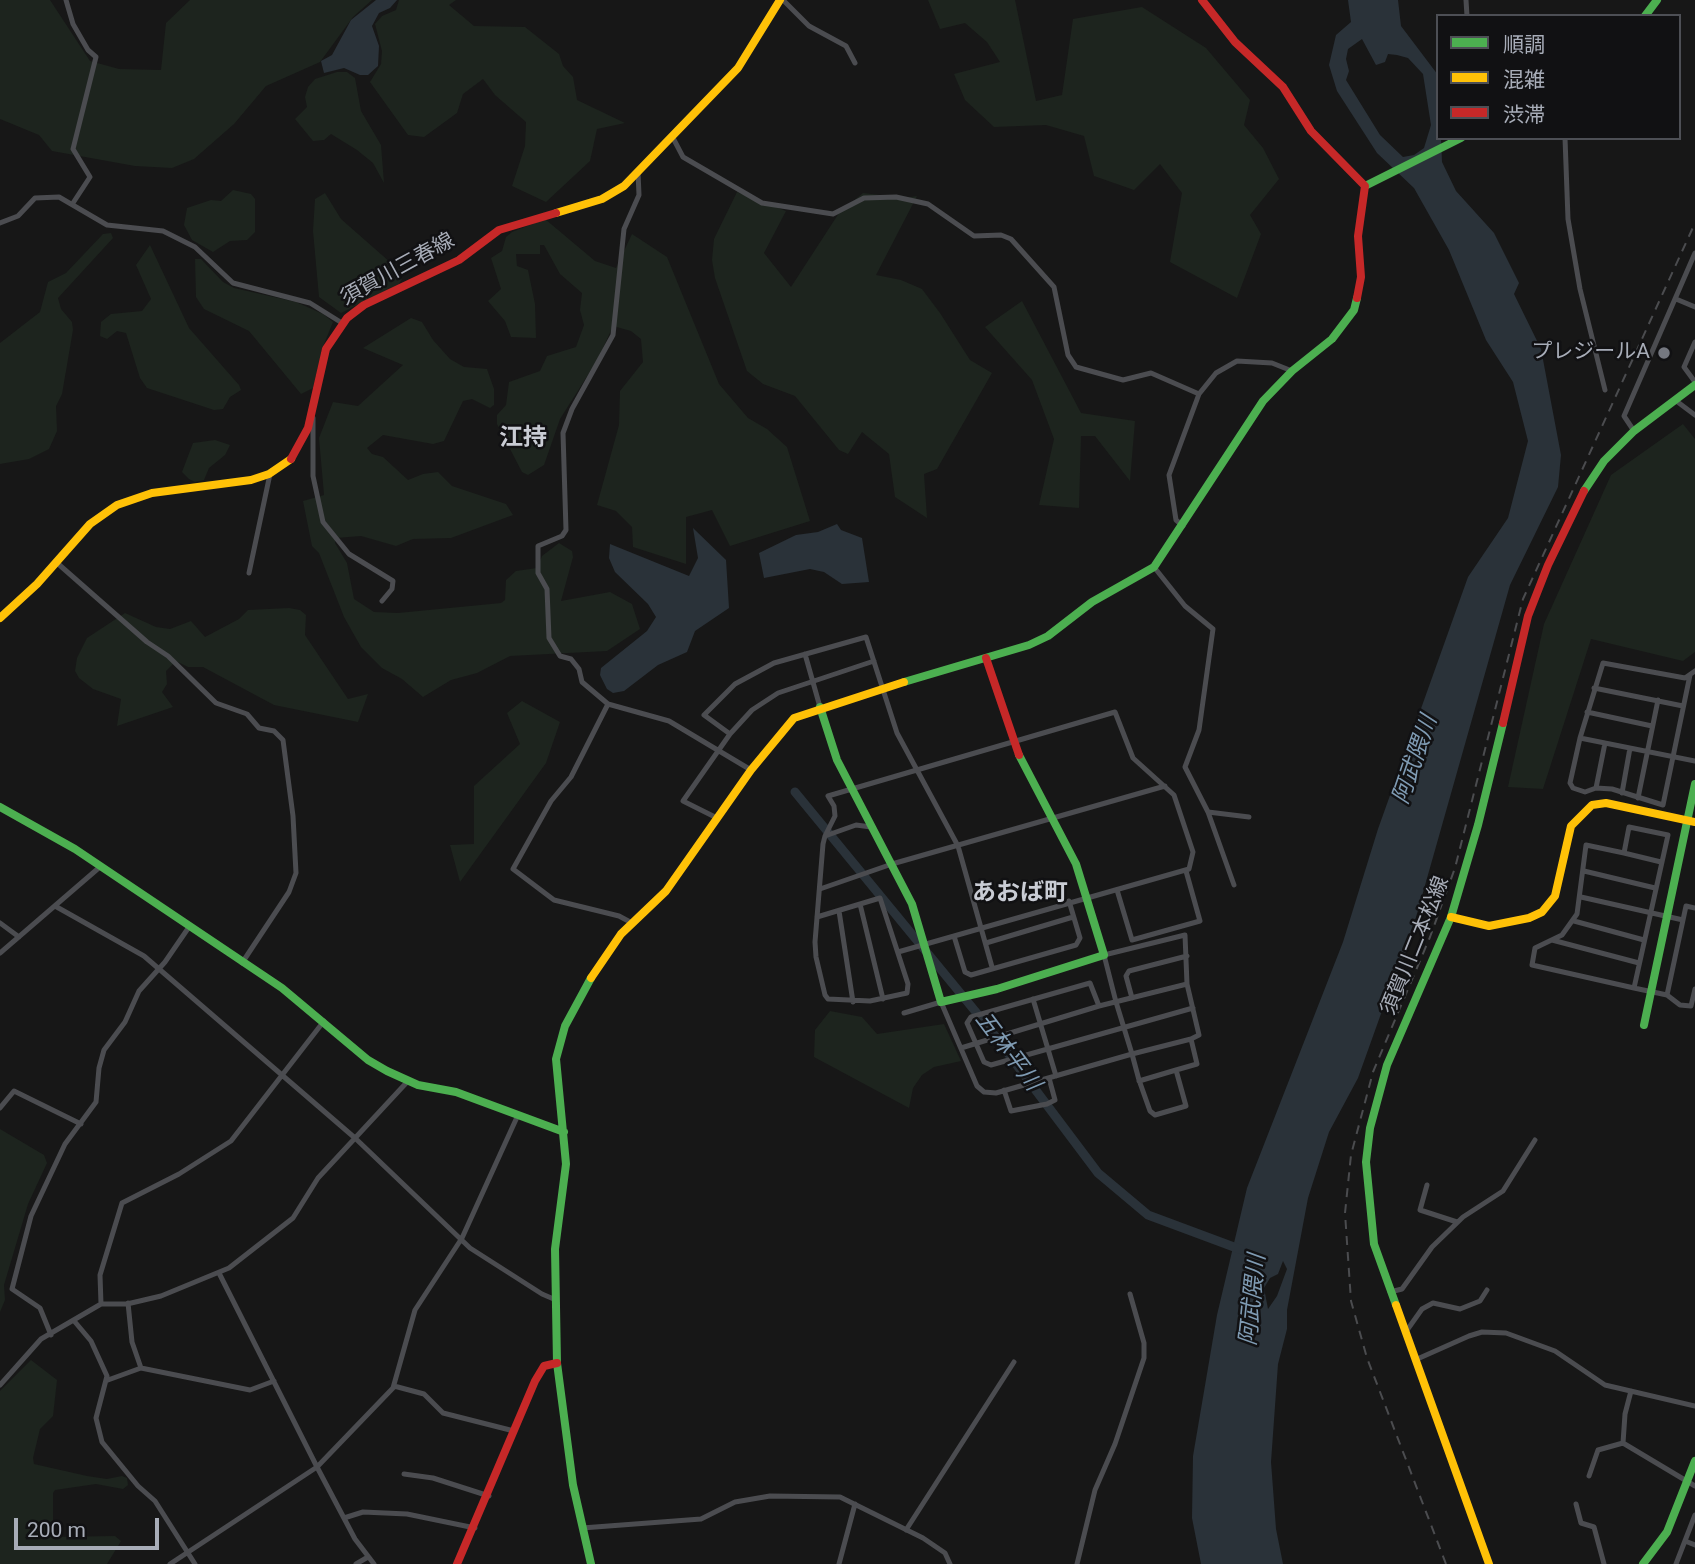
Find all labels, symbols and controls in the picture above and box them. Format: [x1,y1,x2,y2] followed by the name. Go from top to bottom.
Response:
[1436,14,1681,140] legend
[1503,33,1545,57] text: 順調
[1503,68,1545,92] text: 混雑
[1503,103,1545,127] text: 渋滞
[337,228,459,312] street label: 須賀川三春線
[1531,340,1650,366] place label: プレジールA
[1656,345,1672,361] marker: プレジールA
[499,425,547,453] district label: 江持
[1388,712,1444,808] water label: 阿武隈川
[1377,873,1455,1019] street label: 須賀川二本松線
[972,880,1068,908] district label: あおば町
[968,1007,1046,1097] water label: 五林平川
[1235,1253,1273,1347] water label: 阿武隈川
[18,1504,163,1548] scale bar
[27,1518,86,1542] text: 200 m

